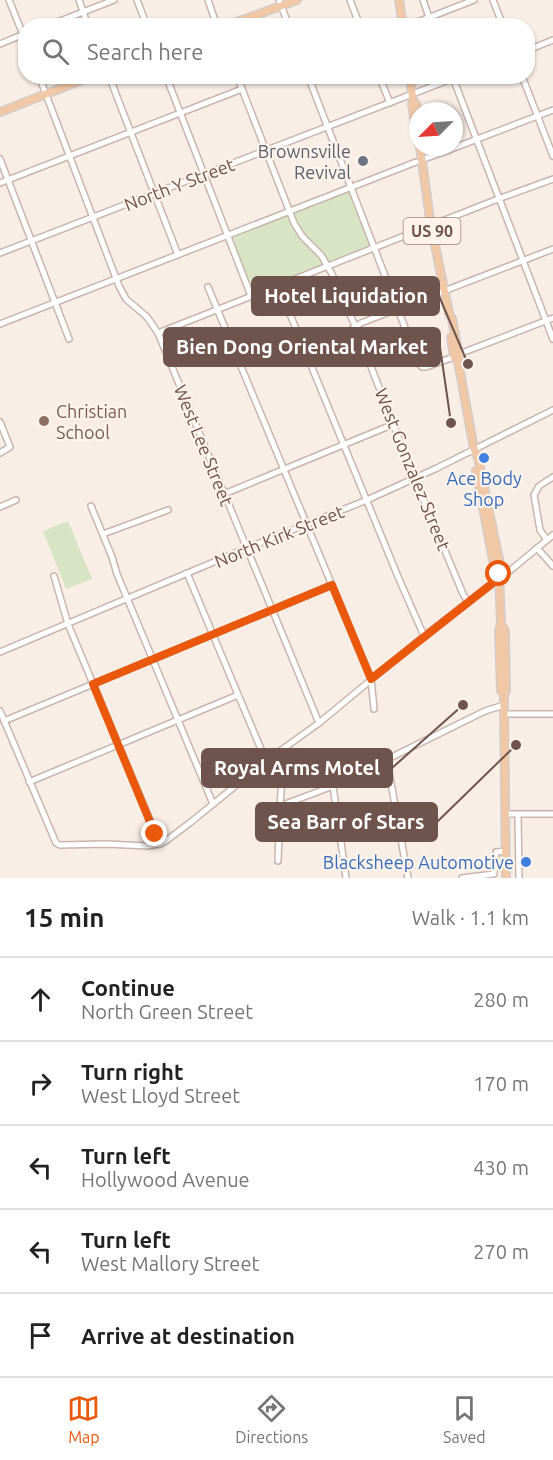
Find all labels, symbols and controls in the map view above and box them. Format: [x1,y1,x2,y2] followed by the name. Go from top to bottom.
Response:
[18,18,535,84] search box
[39,35,72,68] icon: search
[87,39,203,64] text: Search here
[409,102,463,156] north arrow
[258,141,351,182] place label: Brownsville Revival
[121,154,237,214] street label: North Y Street
[356,154,370,168] marker: Brownsville Revival
[404,218,460,244] road number: US 90
[252,277,439,315] callout: Hotel Liquidation
[264,284,428,307] text: Hotel Liquidation
[164,328,440,366] callout: Bien Dong Oriental Market
[176,335,428,358] text: Bien Dong Oriental Market
[171,382,237,508] street label: West Lee Street
[371,385,455,553] street label: West Gonzalez Street
[56,401,127,442] place label: Christian School
[37,414,51,428] marker: Christian School
[477,451,491,465] marker: Ace Body Shop
[446,468,522,509] place label: Ace Body Shop
[211,501,347,571] street label: North Kirk Street
[485,560,511,586] route start
[202,749,392,787] callout: Royal Arms Motel
[214,756,380,779] text: Royal Arms Motel
[256,803,437,841] callout: Sea Barr of Stars
[268,810,425,833] text: Sea Barr of Stars
[141,820,167,846] route end
[323,852,514,872] place label: Blacksheep Automotive
[519,855,533,869] marker: Blacksheep Automotive
[24,903,104,932] text: 15 min
[412,906,529,929] text: Walk · 1.1 km
[81,975,175,1000] text: Continue
[24,983,57,1016] icon: ahead
[473,988,529,1011] text: 280 m
[81,1000,253,1023] text: North Green Street
[81,1059,183,1084] text: Turn right
[24,1067,57,1100] icon: right
[473,1072,529,1095] text: 170 m
[81,1084,240,1107] text: West Lloyd Street
[81,1143,171,1168] text: Turn left
[24,1151,57,1184] icon: left
[473,1156,529,1179] text: 430 m
[81,1168,250,1191] text: Hollywood Avenue
[81,1227,171,1252] text: Turn left
[24,1235,57,1268] icon: left
[473,1240,529,1263] text: 270 m
[81,1252,259,1275] text: West Mallory Street
[24,1319,57,1352] icon: arrive
[81,1323,295,1348] text: Arrive at destination
[67,1392,100,1446] tab: Map
[235,1392,308,1446] tab: Directions
[443,1392,486,1446] tab: Saved

